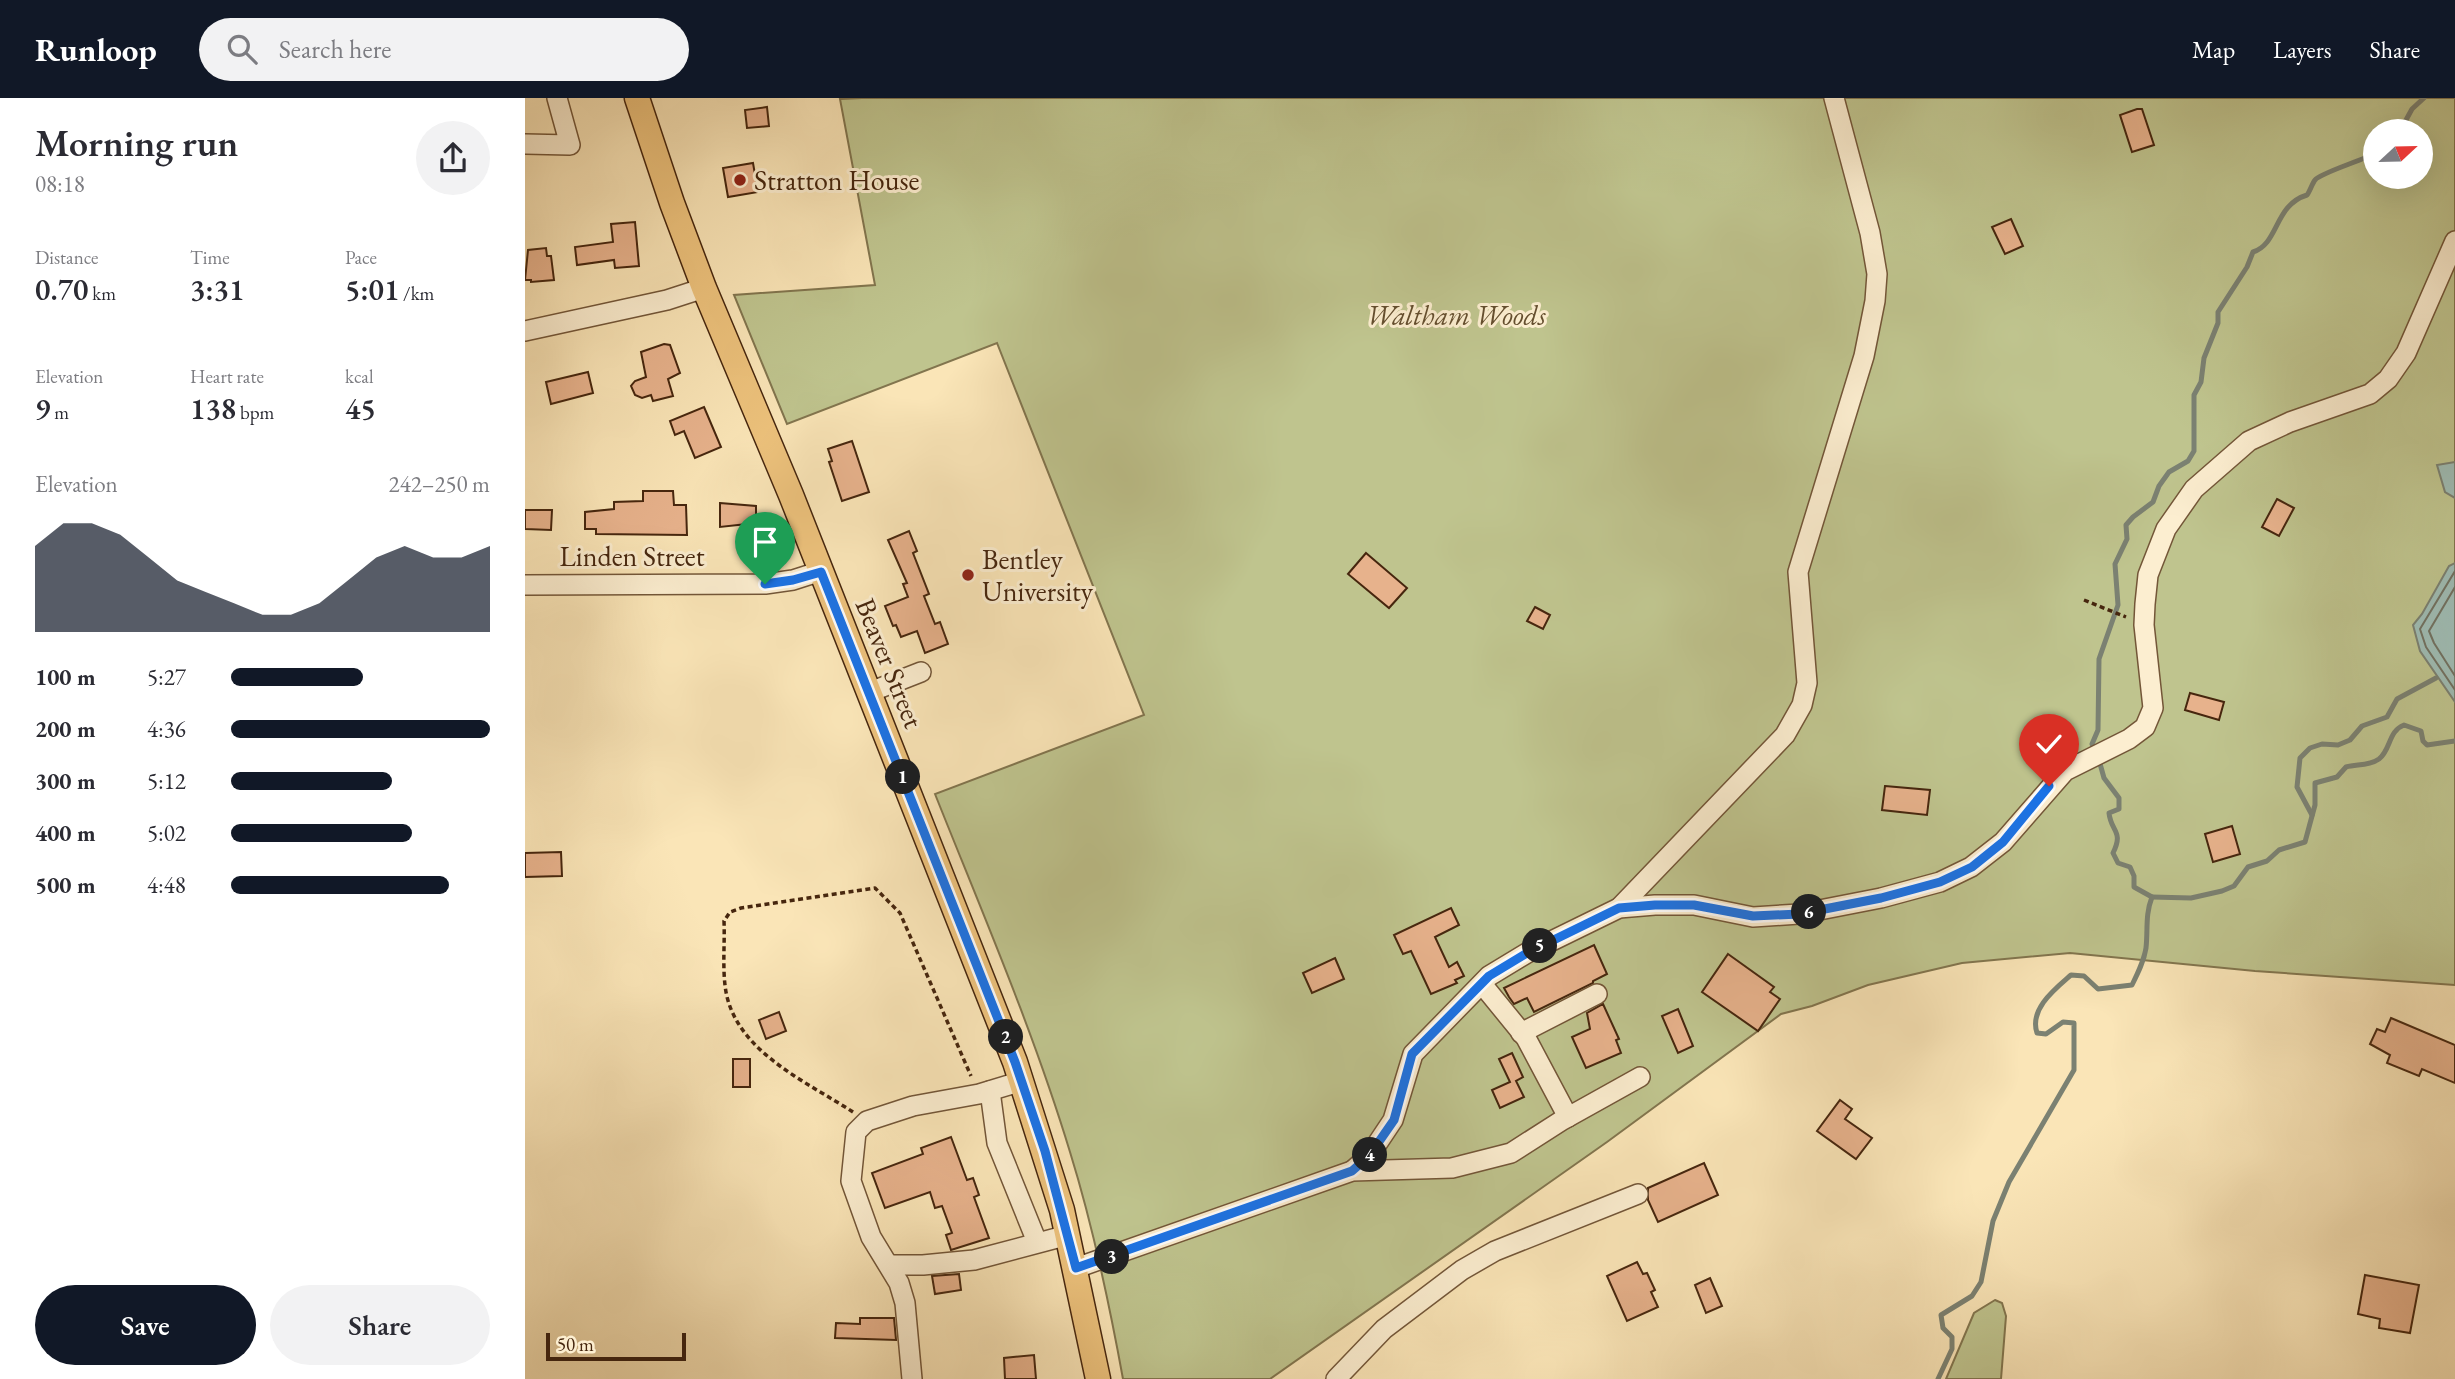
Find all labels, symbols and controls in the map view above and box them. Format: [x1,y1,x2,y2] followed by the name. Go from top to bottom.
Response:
[199,18,689,81] search box
[35,28,157,71] text: Runloop
[223,30,261,68] icon: search
[279,32,391,66] text: Search here
[2192,34,2235,65] text: Map
[2273,34,2332,65] text: Layers
[2370,34,2420,65] text: Share
[35,118,238,167] text: Morning run
[2363,119,2433,189] north arrow
[2363,119,2433,189] map controls
[416,121,490,195] button: share
[754,162,920,198] place label: Stratton House
[35,169,85,199] text: 08:18
[732,172,748,188] marker: Stratton House
[35,245,98,270] text: Distance
[190,245,230,270] text: Time
[345,245,377,270] text: Pace
[35,270,88,309] text: 0.70
[190,270,244,309] text: 3:31
[345,270,399,309] text: 5:01
[88,281,116,306] text: km
[399,281,434,306] text: /km
[1366,297,1546,333] park label: Waltham Woods
[35,364,103,389] text: Elevation
[190,364,264,389] text: Heart rate
[345,364,374,389] text: kcal
[35,389,50,428] text: 9
[190,389,236,428] text: 138
[345,389,376,428] text: 45
[50,400,69,425] text: m
[236,400,274,425] text: bpm
[35,469,118,499] text: Elevation
[389,469,490,499] text: 242–250 m
[735,512,795,584] pin
[746,523,784,561] icon: arrive
[560,538,705,574] street label: Linden Street
[982,541,1094,609] place label: Bentley University
[960,567,976,583] marker: Bentley University
[848,593,932,733] street label: Beaver Street
[35,662,96,692] text: 100 m
[147,662,186,692] text: 5:27
[35,714,96,744] text: 200 m
[147,714,186,744] text: 4:36
[2019,714,2079,786] pin
[2030,725,2068,763] icon: check
[885,760,921,794] pin: 1
[897,764,908,789] text: 1
[35,766,96,796] text: 300 m
[147,766,186,796] text: 5:12
[35,818,96,848] text: 400 m
[147,818,186,848] text: 5:02
[35,870,96,900] text: 500 m
[147,870,186,900] text: 4:48
[1791,894,1827,930] pin: 6
[1803,899,1814,924] text: 6
[1523,928,1557,964] pin: 5
[1534,933,1545,958] text: 5
[988,1020,1023,1054] pin: 2
[1000,1024,1011,1049] text: 2
[1353,1138,1387,1172] pin: 4
[1364,1142,1375,1167] text: 4
[1095,1240,1129,1274] pin: 3
[1106,1244,1117,1269] text: 3
[35,1285,256,1365] button: Save
[270,1285,490,1365] button: Share
[546,1330,686,1362] scale bar
[557,1332,594,1357] text: 50 m

